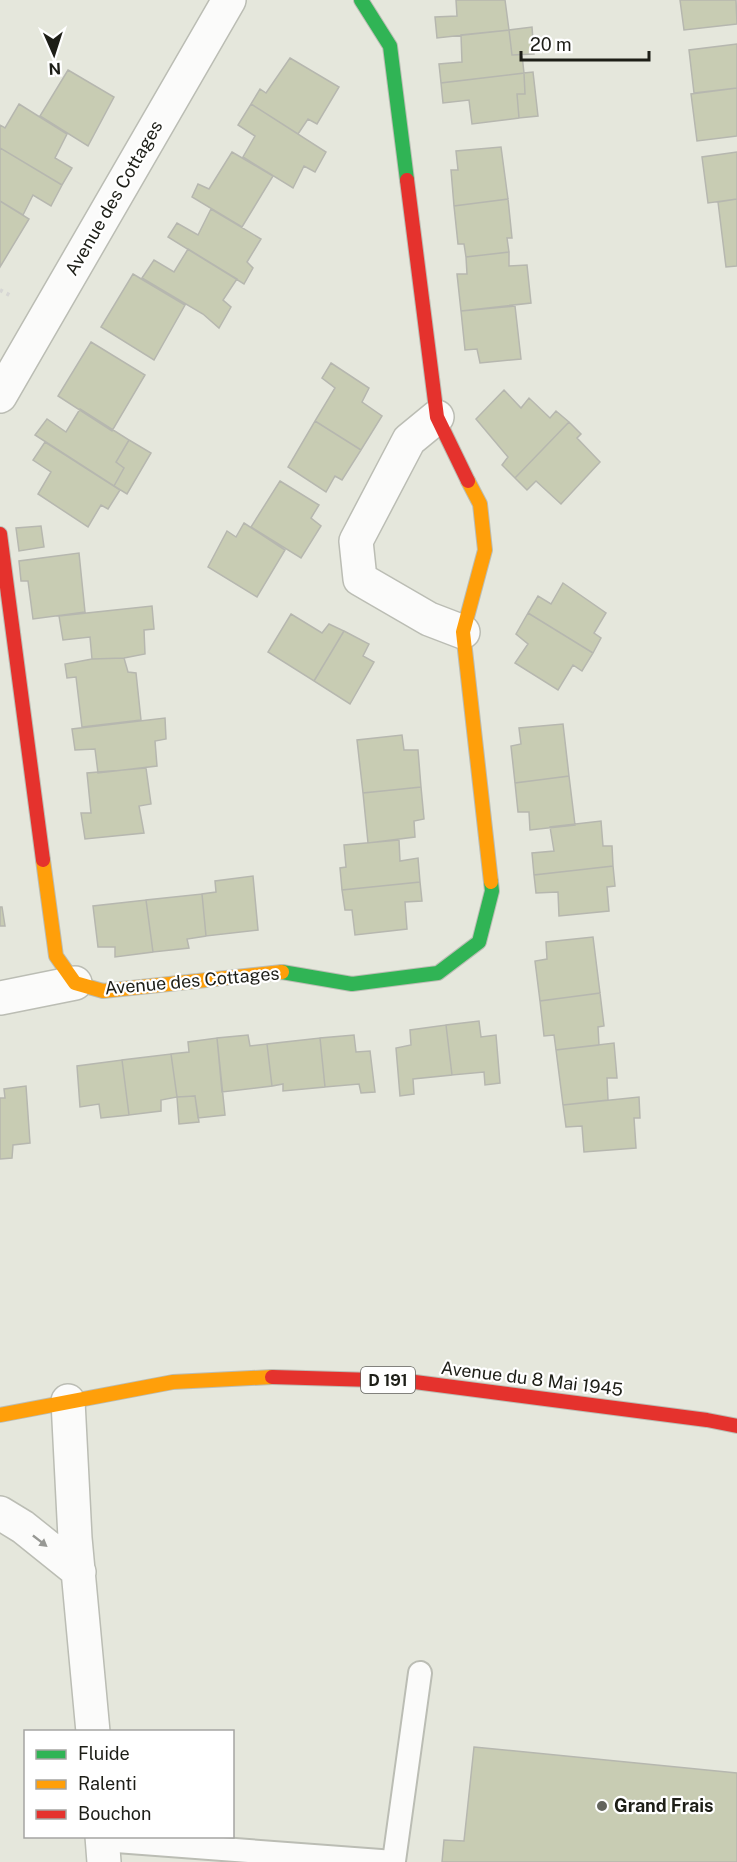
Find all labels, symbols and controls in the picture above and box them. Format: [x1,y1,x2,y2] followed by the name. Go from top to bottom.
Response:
[24,24,84,84] north arrow
[521,24,648,62] scale bar
[530,34,572,55] text: 20 m
[48,59,62,78] text: N
[61,117,167,279] street label: Avenue des Cottages
[104,962,280,999] street label: Avenue des Cottages
[440,1357,624,1400] street label: Avenue du 8 Mai 1945
[361,1367,415,1393] road number: D 191
[33,1535,48,1547] one-way arrow
[24,1730,234,1838] legend
[78,1743,130,1764] text: Fluide
[78,1773,137,1794] text: Ralenti
[614,1795,714,1816] place label: Grand Frais
[595,1799,609,1813] marker: Grand Frais
[78,1803,151,1824] text: Bouchon

